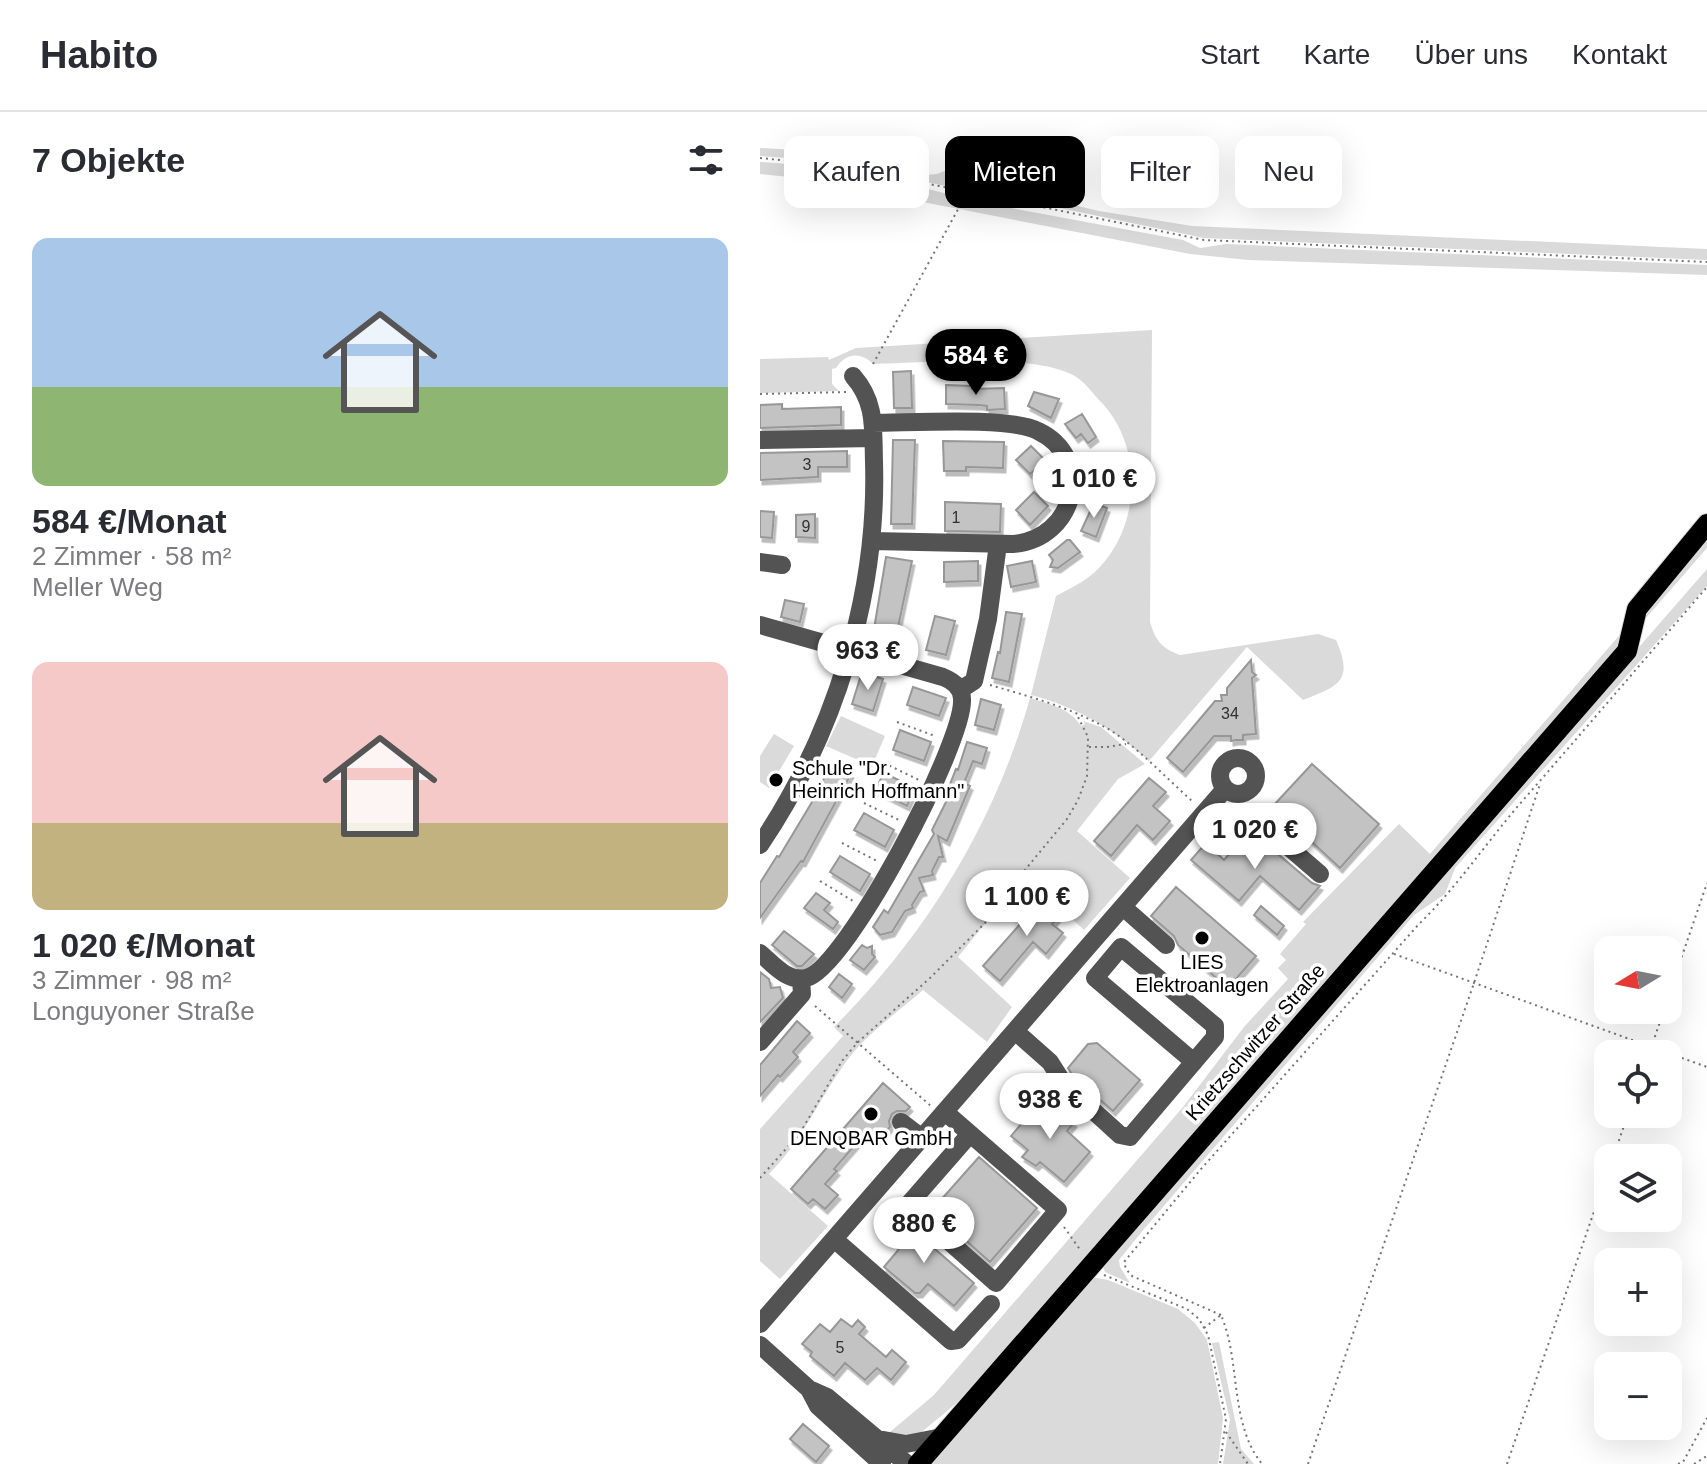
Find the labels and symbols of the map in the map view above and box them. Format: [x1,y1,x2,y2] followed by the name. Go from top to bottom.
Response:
[920,329,1032,397] pin: 584 €
[1020,452,1168,520] pin: 1 010 €
[803,456,812,473] house number: 3
[952,509,961,526] house number: 1
[802,518,811,535] house number: 9
[812,624,924,692] pin: 963 €
[1221,705,1239,722] house number: 34
[792,757,964,802] place label: Schule "Dr. Heinrich Hoffmann"
[767,771,785,789] marker: Schule "Dr. Heinrich Hoffmann"
[1181,803,1329,871] pin: 1 020 €
[953,870,1101,938] pin: 1 100 €
[1193,929,1211,947] marker: LIES Elektroanlagen
[1594,936,1682,1024] north arrow
[1135,951,1269,996] place label: LIES Elektroanlagen
[1181,959,1329,1125] street label: Krietzschwitzer Straße
[994,1073,1106,1141] pin: 938 €
[862,1105,880,1123] marker: DENQBAR GmbH
[790,1127,952,1149] place label: DENQBAR GmbH
[868,1197,980,1265] pin: 880 €
[836,1339,845,1356] house number: 5

